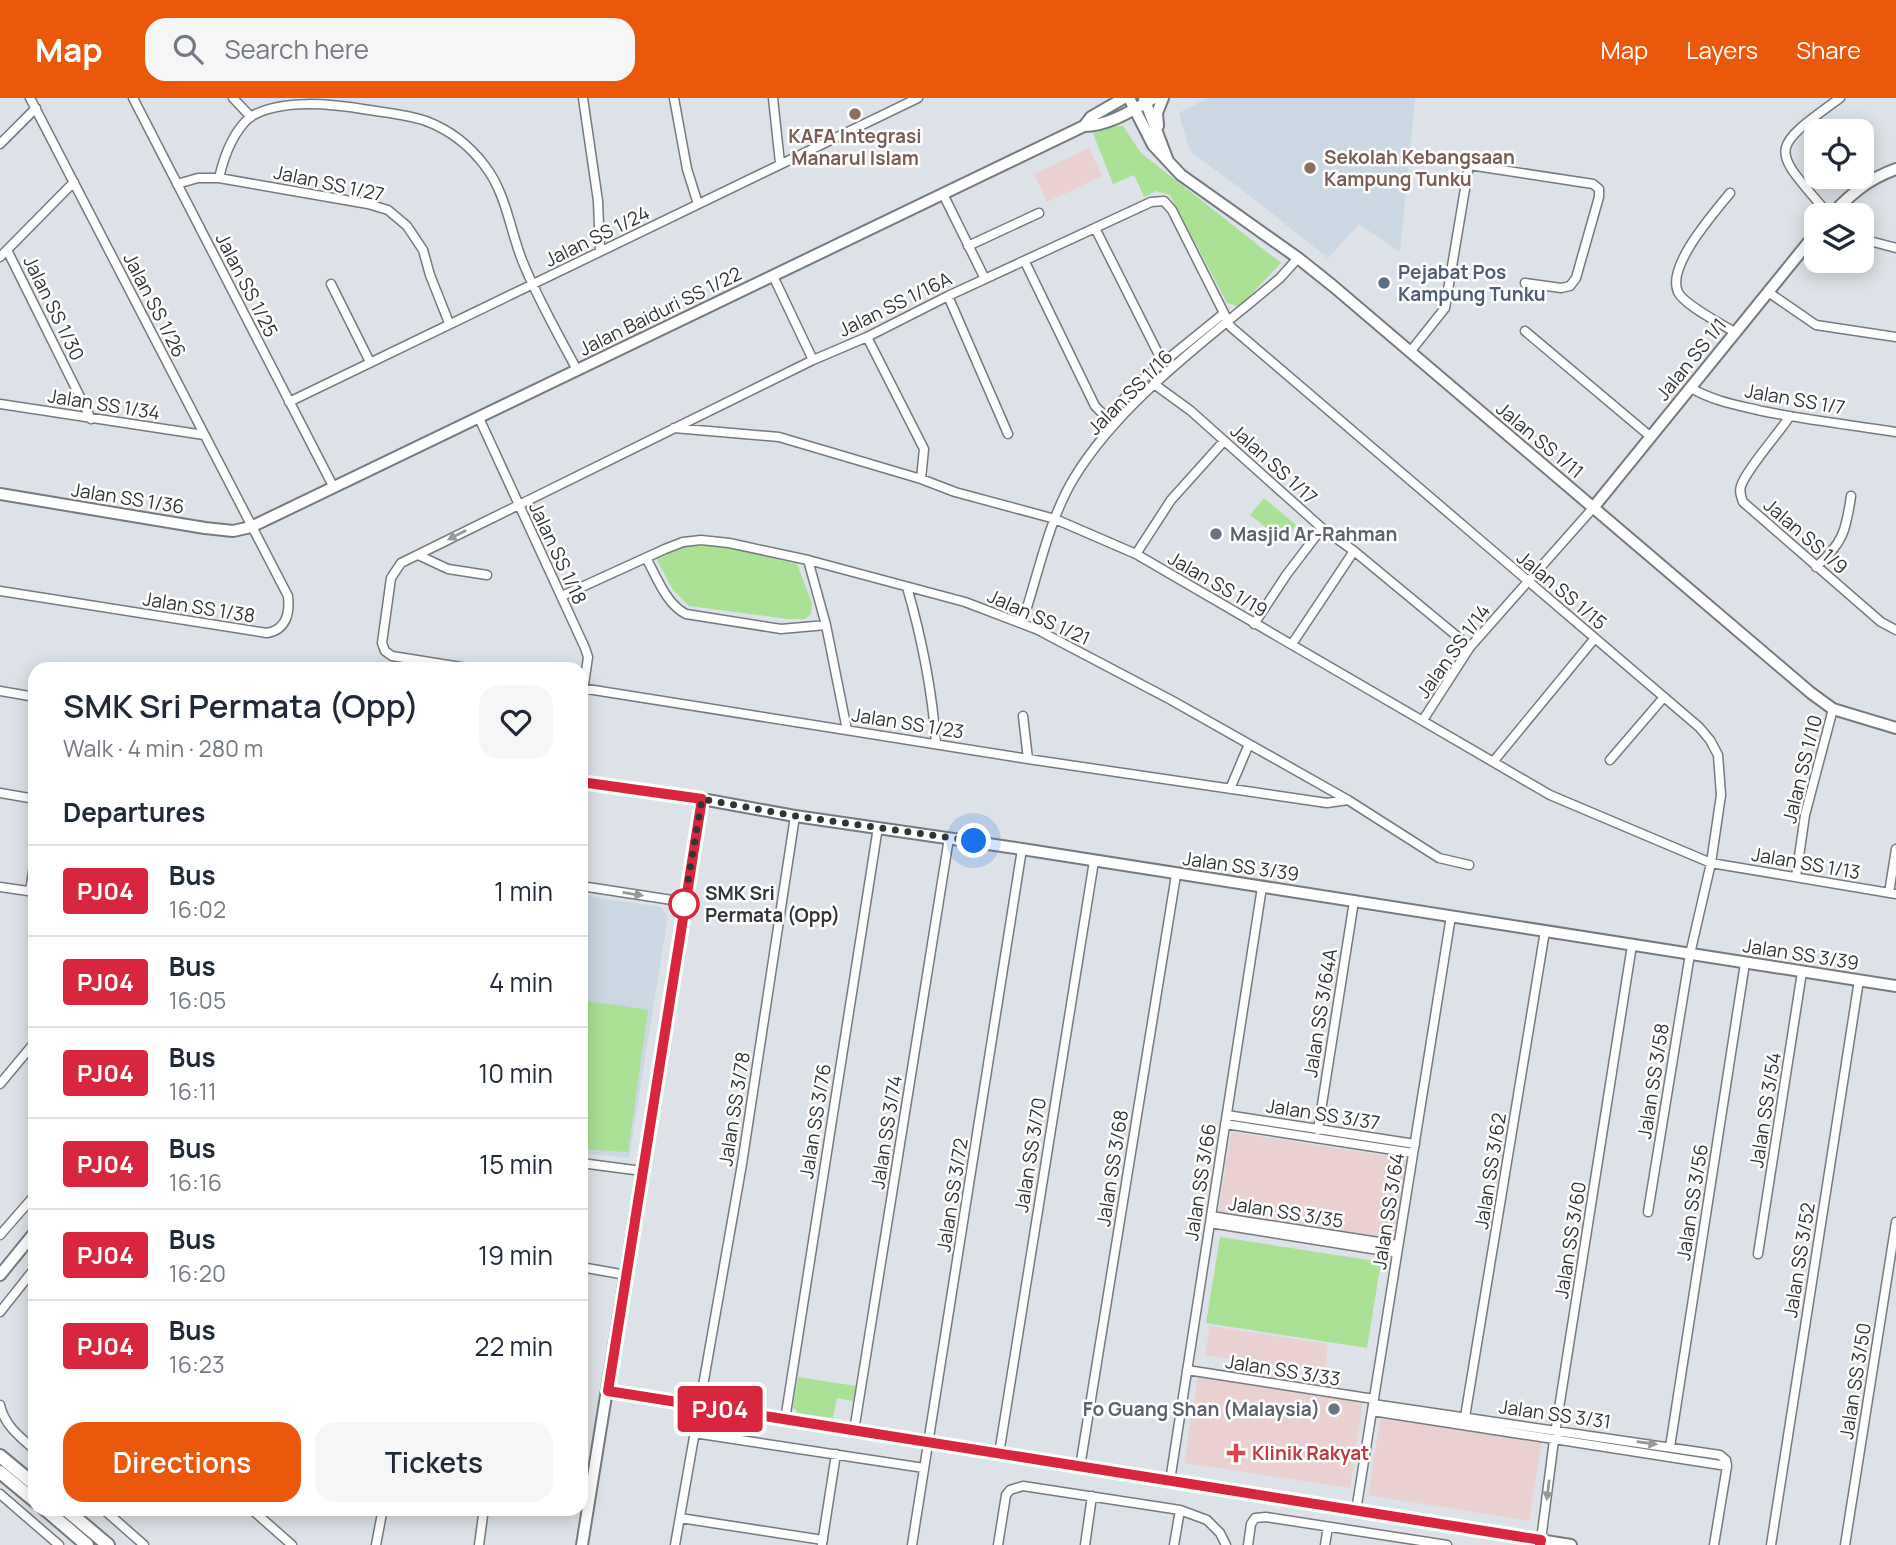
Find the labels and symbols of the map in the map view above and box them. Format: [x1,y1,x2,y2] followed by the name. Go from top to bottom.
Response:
[847,106,863,122] marker: KAFA Integrasi Manarul Islam
[788,123,922,171] place label: KAFA Integrasi Manarul Islam
[1324,144,1515,192] place label: Sekolah Kebangsaan Kampung Tunku
[271,159,387,207] street label: Jalan SS 1/27
[1302,160,1318,176] marker: Sekolah Kebangsaan Kampung Tunku
[540,199,654,273] street label: Jalan SS 1/24
[210,229,284,341] street label: Jalan SS 1/25
[117,248,193,362] street label: Jalan SS 1/26
[17,251,91,365] street label: Jalan SS 1/30
[1398,259,1546,307] place label: Pejabat Pos Kampung Tunku
[574,260,746,362] street label: Jalan Baiduri SS 1/22
[834,265,956,343] street label: Jalan SS 1/16A
[1376,275,1392,291] marker: Pejabat Pos Kampung Tunku
[1650,312,1732,406] street label: Jalan SS 1/1
[1082,344,1178,440] street label: Jalan SS 1/16
[1743,377,1847,421] street label: Jalan SS 1/7
[46,382,162,426] street label: Jalan SS 1/34
[1491,396,1589,484] street label: Jalan SS 1/11
[1225,418,1323,510] street label: Jalan SS 1/17
[70,476,186,520] street label: Jalan SS 1/36
[1758,492,1854,580] street label: Jalan SS 1/9
[523,498,593,608] street label: Jalan SS 1/18
[1230,521,1397,547] place label: Masjid Ar-Rahman
[1208,526,1224,542] marker: Masjid Ar-Rahman
[447,529,467,540] one-way arrow
[1163,545,1273,623] street label: Jalan SS 1/19
[1511,545,1613,635] street label: Jalan SS 1/15
[983,583,1095,651] street label: Jalan SS 1/21
[141,585,257,629] street label: Jalan SS 1/38
[1410,599,1496,703] street label: Jalan SS 1/14
[850,701,966,745] street label: Jalan SS 1/23
[1776,712,1828,826] street label: Jalan SS 1/10
[956,823,991,858] your location
[1750,841,1862,885] street label: Jalan SS 1/13
[1181,845,1301,887] street label: Jalan SS 3/39
[705,880,840,928] place label: SMK Sri Permata (Opp)
[622,889,644,900] one-way arrow
[669,889,699,919] marker: SMK Sri Permata (Opp)
[1741,932,1861,976] street label: Jalan SS 3/39
[1297,947,1343,1079] street label: Jalan SS 3/64A
[1631,1021,1675,1141] street label: Jalan SS 3/58
[712,1050,756,1168] street label: Jalan SS 3/78
[1743,1050,1787,1170] street label: Jalan SS 3/54
[793,1062,837,1180] street label: Jalan SS 3/76
[864,1073,908,1191] street label: Jalan SS 3/74
[1264,1092,1382,1136] street label: Jalan SS 3/37
[1008,1096,1052,1214] street label: Jalan SS 3/70
[1090,1108,1134,1228] street label: Jalan SS 3/68
[1468,1111,1512,1231] street label: Jalan SS 3/62
[1178,1121,1222,1243] street label: Jalan SS 3/66
[930,1136,974,1254] street label: Jalan SS 3/72
[1670,1142,1714,1262] street label: Jalan SS 3/56
[1366,1151,1410,1271] street label: Jalan SS 3/64
[1548,1180,1592,1300] street label: Jalan SS 3/60
[1227,1190,1345,1234] street label: Jalan SS 3/35
[1777,1201,1821,1319] street label: Jalan SS 3/52
[1833,1321,1877,1441] street label: Jalan SS 3/50
[1224,1348,1342,1392] street label: Jalan SS 3/33
[671,1386,769,1432] line badge: PJ04
[1497,1393,1613,1435] street label: Jalan SS 3/31
[1083,1396,1320,1422] place label: Fo Guang Shan (Malaysia)
[1326,1401,1342,1417] marker: Fo Guang Shan (Malaysia)
[1637,1438,1659,1449] one-way arrow
[1252,1440,1369,1466] place label: Klinik Rakyat
[1226,1443,1246,1463] marker: Klinik Rakyat
[1542,1479,1553,1501] one-way arrow

